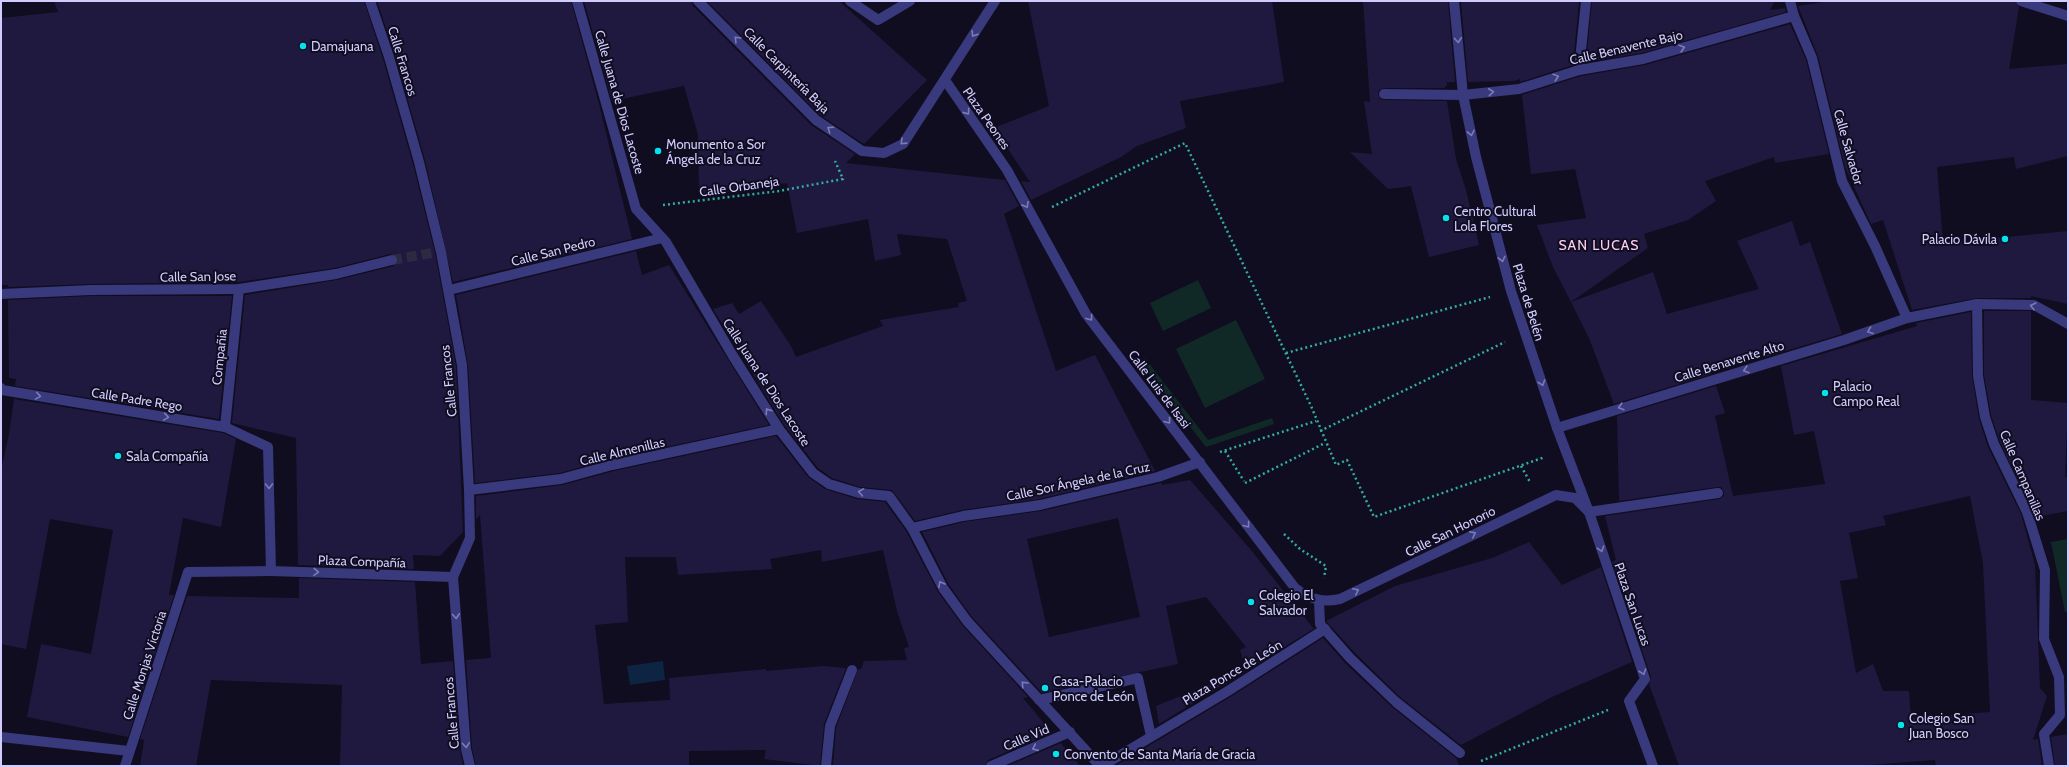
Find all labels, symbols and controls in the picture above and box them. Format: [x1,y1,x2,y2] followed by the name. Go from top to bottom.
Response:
[385,24,421,98] street label: Calle Francos
[740,24,834,118] street label: Calle Carpintería Baja
[1568,26,1684,69] street label: Calle Benavente Bajo
[592,28,648,176] street label: Calle Juana de Dios Lacoste
[972,30,979,37] one-way arrow
[734,36,741,44] one-way arrow
[1453,37,1462,43] one-way arrow
[311,38,374,55] place label: Damajuana
[298,41,308,51] marker: Damajuana
[1678,44,1685,53] one-way arrow
[1552,73,1559,82] one-way arrow
[960,84,1015,153] street label: Plaza Peones
[1488,88,1494,97] one-way arrow
[1831,107,1868,187] street label: Calle Salvador
[962,108,969,115] one-way arrow
[827,126,834,134] one-way arrow
[1467,130,1475,136] one-way arrow
[666,136,766,167] place label: Monumento a Sor Ángela de la Cruz
[900,137,908,145] one-way arrow
[653,146,663,156] marker: Monumento a Sor Ángela de la Cruz
[698,172,781,201] street label: Calle Orbaneja
[1022,200,1029,208] one-way arrow
[1454,203,1536,234] place label: Centro Cultural Lola Flores
[1441,213,1451,223] marker: Centro Cultural Lola Flores
[1922,231,1998,247] place label: Palacio Dávila
[509,233,597,269] street label: Calle San Pedro
[2000,234,2010,244] marker: Palacio Dávila
[1558,236,1640,254] district label: SAN LUCAS
[1498,256,1506,262] one-way arrow
[1510,261,1548,343] street label: Plaza de Belén
[160,267,237,285] street label: Calle San Jose
[2030,303,2037,311] one-way arrow
[1085,314,1092,321] one-way arrow
[720,315,814,449] street label: Calle Juana de Dios Lacoste
[1866,326,1873,335] one-way arrow
[208,328,230,386] street label: Compañia
[1672,337,1786,385] street label: Calle Benavente Alto
[436,344,460,418] street label: Calle Francos
[1125,347,1195,431] street label: Calle Luis de Isasi
[1742,365,1749,374] one-way arrow
[1833,378,1900,409] place label: Palacio Campo Real
[1537,379,1546,386] one-way arrow
[90,384,184,414] street label: Calle Padre Rego
[1820,388,1830,398] marker: Palacio Campo Real
[35,391,41,400] one-way arrow
[1618,402,1625,411] one-way arrow
[766,408,773,415] one-way arrow
[163,412,169,421] one-way arrow
[1164,417,1171,424] one-way arrow
[1997,427,2050,523] street label: Calle Campanillas
[578,433,667,469] street label: Calle Almenillas
[126,448,209,464] place label: Sala Compañía
[113,451,123,461] marker: Sala Compañía
[1005,457,1151,504] street label: Calle Sor Ángela de la Cruz
[264,483,273,489] one-way arrow
[858,489,865,497] one-way arrow
[1402,502,1498,560] street label: Calle San Honorio
[1243,520,1250,527] one-way arrow
[1469,531,1477,539] one-way arrow
[1596,545,1605,552] one-way arrow
[318,551,407,571] street label: Plaza Compañía
[1611,560,1655,648] street label: Plaza San Lucas
[313,568,319,577] one-way arrow
[939,581,946,588] one-way arrow
[1259,587,1313,618] place label: Colegio El Salvador
[1352,588,1360,596] one-way arrow
[1246,597,1256,607] marker: Colegio El Salvador
[119,608,170,722] street label: Calle Monjas Victoria
[451,613,460,619] one-way arrow
[1179,636,1285,708] street label: Plaza Ponce de León
[1638,668,1646,675] one-way arrow
[1053,673,1134,704] place label: Casa-Palacio Ponce de León
[440,676,462,750] street label: Calle Francos
[1022,681,1029,688] one-way arrow
[1040,683,1050,693] marker: Casa-Palacio Ponce de León
[1908,710,1974,741] place label: Colegio San Juan Bosco
[1001,720,1051,754] street label: Calle Vid
[1896,720,1906,730] marker: Colegio San Juan Bosco
[461,742,470,748] one-way arrow
[1031,743,1039,751] one-way arrow
[1064,746,1256,762] place label: Convento de Santa María de Gracia
[1051,749,1061,759] marker: Convento de Santa María de Gracia

